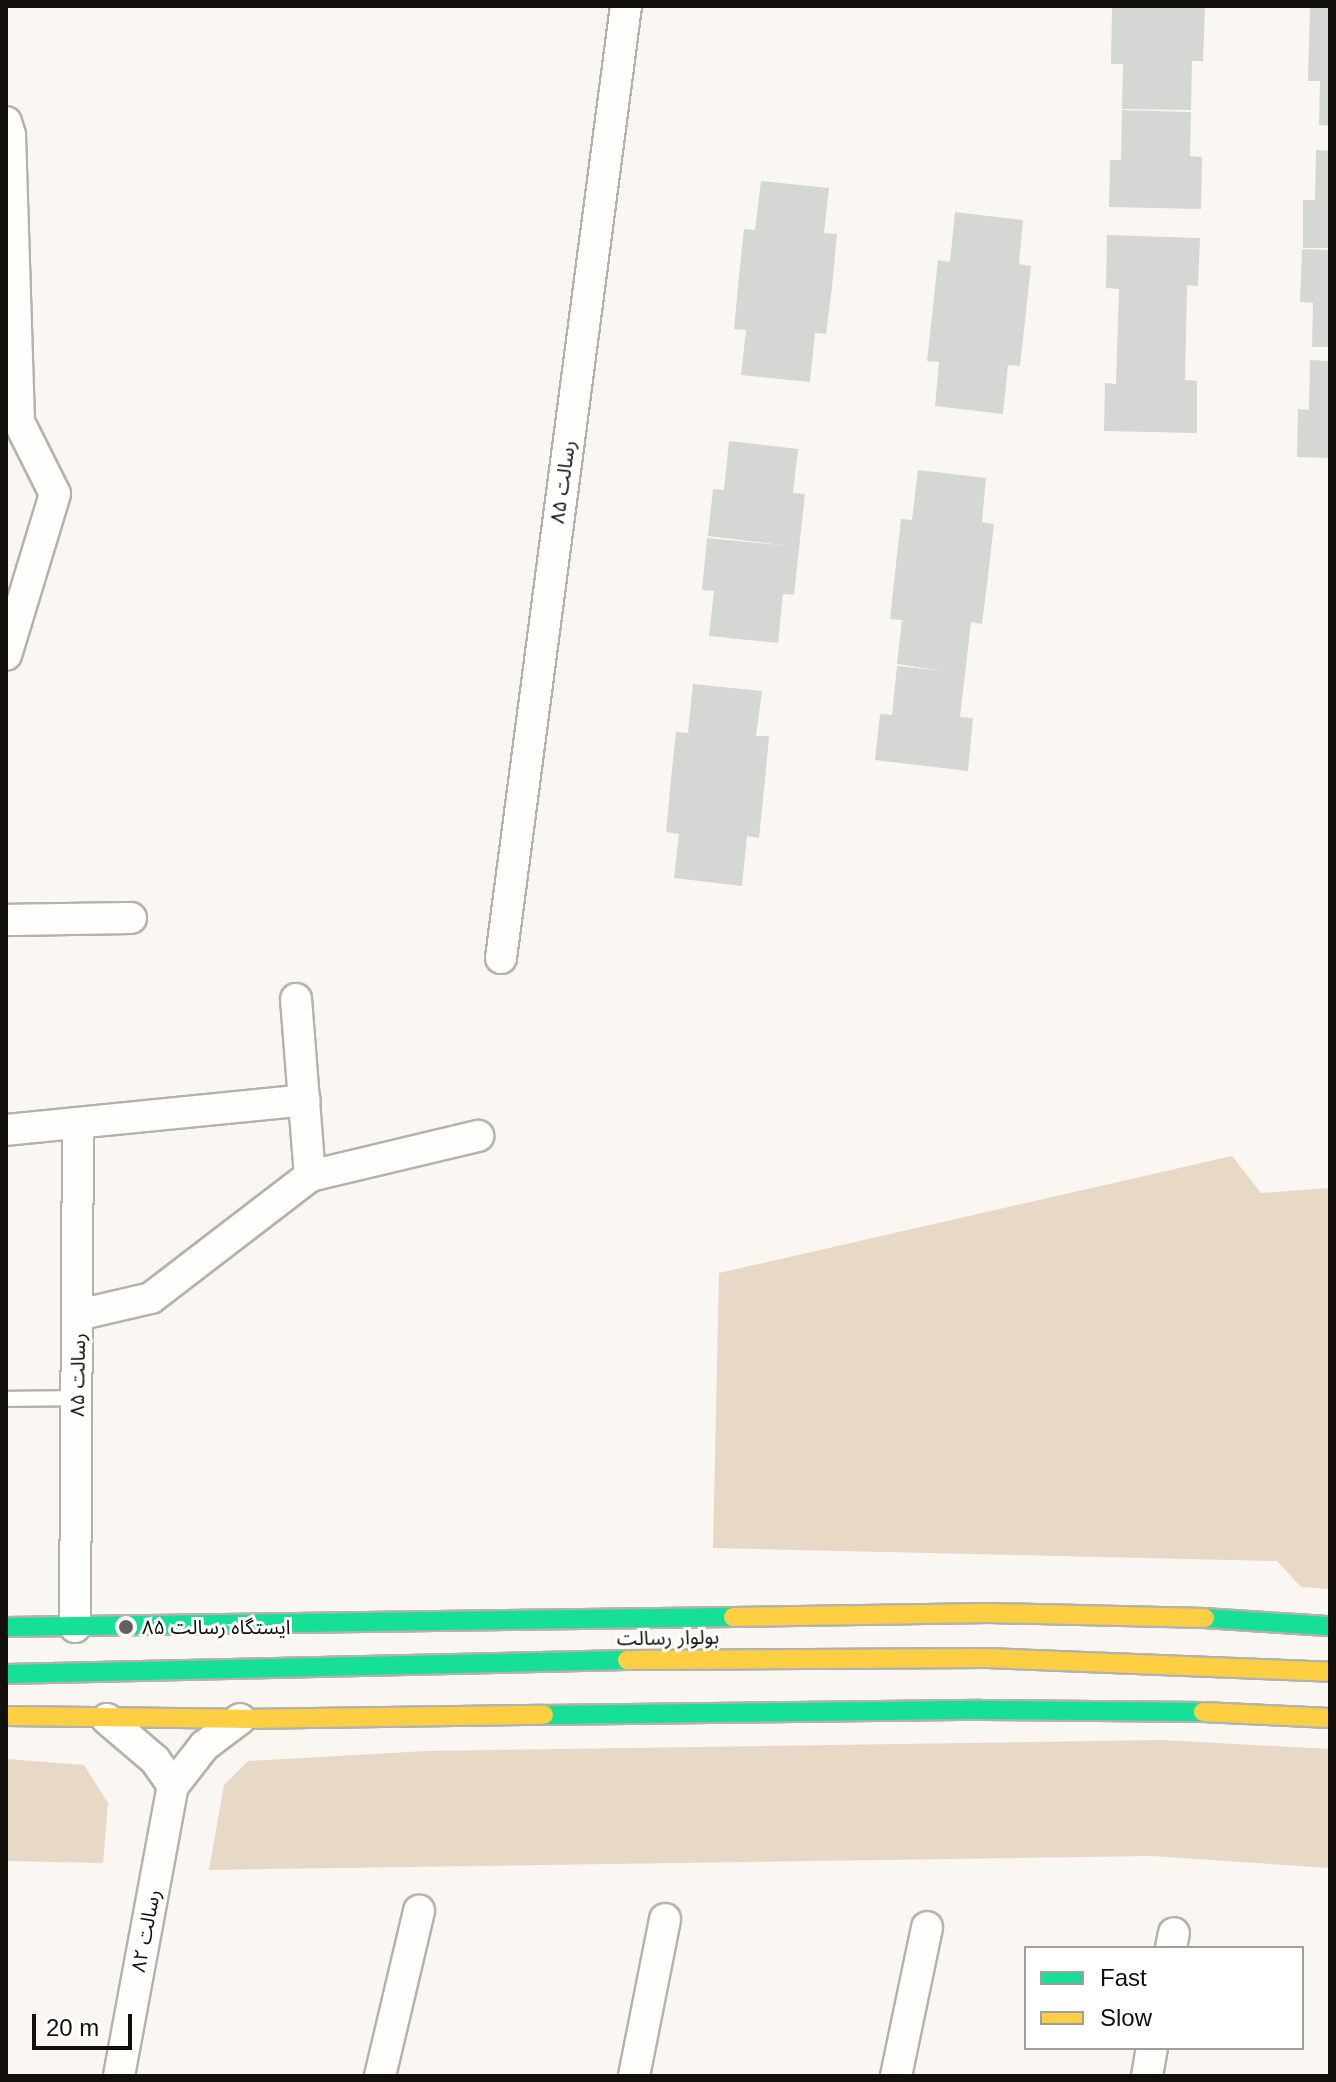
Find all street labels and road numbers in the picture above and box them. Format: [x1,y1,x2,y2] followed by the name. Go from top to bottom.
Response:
[545,439,581,525] street label: رسالت ۸۵
[65,1333,91,1417] street label: رسالت ۸۵
[617,1625,719,1651] street label: بولوار رسالت
[126,1888,166,1974] street label: رسالت ۸۲

